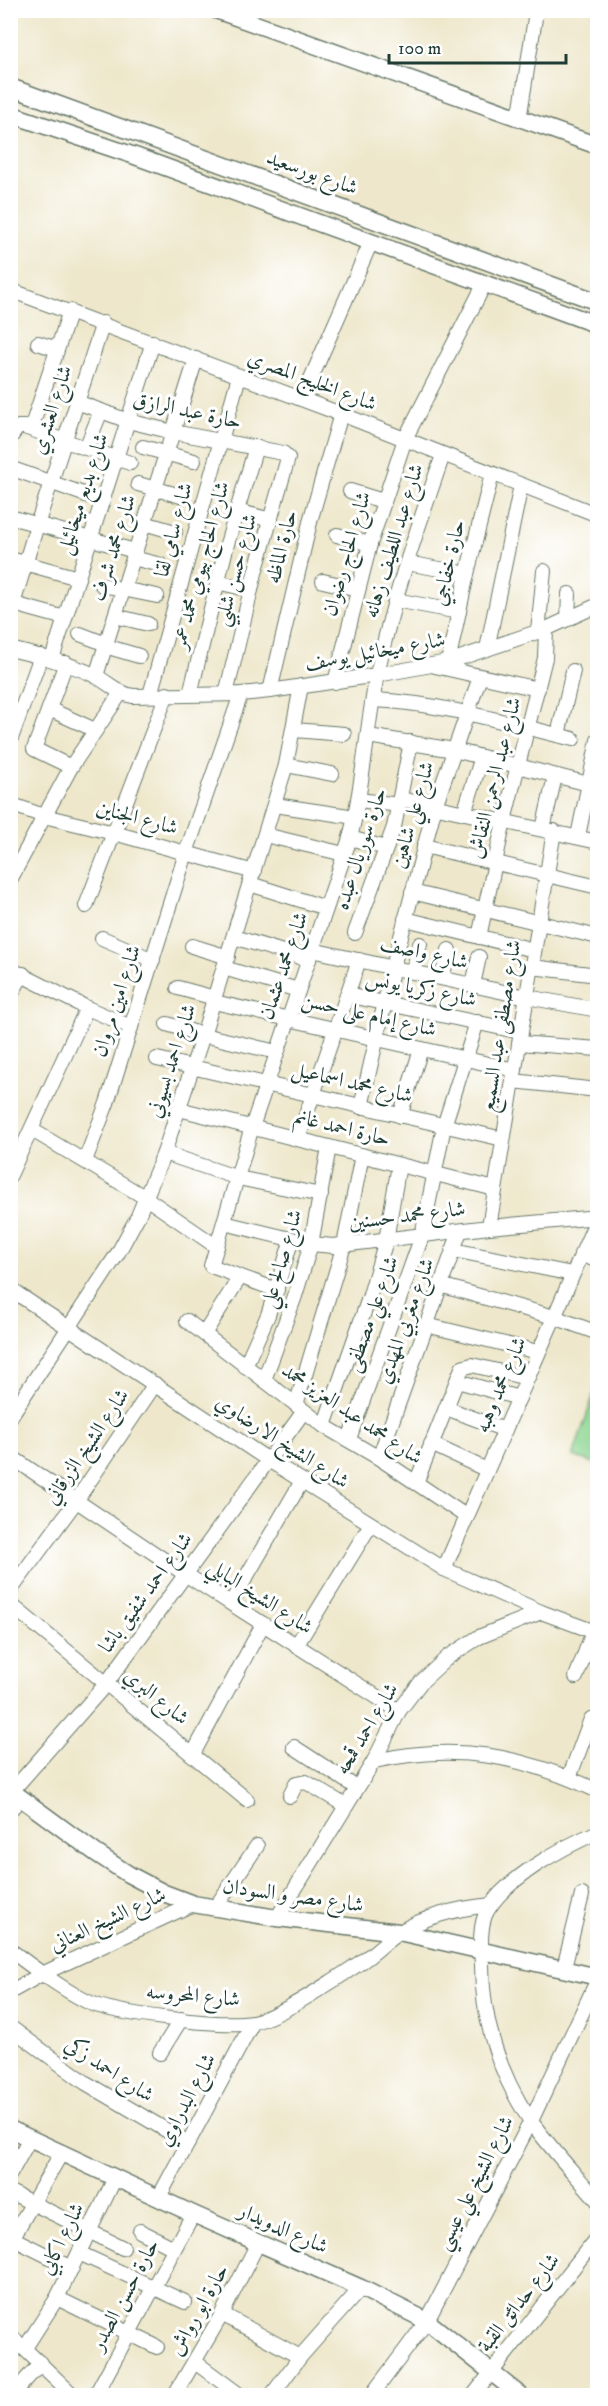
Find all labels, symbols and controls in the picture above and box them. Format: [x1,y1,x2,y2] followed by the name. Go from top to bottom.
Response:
[389,27,566,65] scale bar
[398,38,441,60] text: 100 m
[261,145,361,205] street label: شارع بورسعيد
[242,344,380,422] street label: شارع الخليج المصري
[25,362,82,459] street label: شارع العشري
[130,387,244,435] street label: حارة عبد الرازق
[51,430,120,560] street label: شارع بديع ميخائيل
[358,461,434,622] street label: شارع عبد اللطيف زهانه
[166,478,241,655] street label: شارع الحاج بيومي محمد عمر
[149,480,203,581] street label: شارع سامي لقا
[317,489,382,621] street label: شارع الحاج رضوان
[85,492,146,606] street label: شارع محمد شرف
[260,508,304,586] street label: حارة الماظه
[209,511,269,631] street label: شارع حسن شلبي
[426,517,474,609] street label: حارة خفاجي
[303,627,448,681] street label: شارع ميخائيل يوسف
[462,695,532,862] street label: شارع عبد الرحمن النقاش
[385,759,446,873] street label: شارع علي شاهين
[329,785,393,913] street label: حارة سوريال عبده
[92,795,181,845] street label: شارع الجناين
[253,909,318,1025] street label: شارع محمد عثمان
[376,930,471,980] street label: شارع واصف
[475,938,532,1115] street label: شارع مصطفى عبد السميع
[87,942,151,1062] street label: شارع امين مروان
[362,965,479,1017] street label: شارع زكريا يونس
[298,987,439,1047] street label: شارع إمام على حسن
[141,1001,206,1122] street label: شارع احمد بسيوني
[288,1056,415,1113] street label: شارع محمد اسماعيل
[290,1104,393,1156] street label: حارة احمد غانم
[347,1196,467,1240] street label: شارع محمد حسنين
[255,1207,314,1313] street label: شارع صالح علي
[339,1252,411,1378] street label: شارع علي مصطفى
[371,1255,445,1389] street label: شارع مغربي المهدي
[469,1333,537,1438] street label: شارع محمد وهبه
[274,1357,428,1474] street label: شارع محمد عبد العزيز محمد
[39,1384,139,1513] street label: شارع الشيخ الزرقاني
[207,1389,354,1499] street label: شارع الشيخ الارضاوي
[93,1528,202,1661] street label: شارع احمد شفيق باشا
[199,1553,318,1646] street label: شارع الشيخ البابلي
[115,1663,194,1734] street label: شارع البري
[329,1678,408,1782] street label: شارع احمد قمحه
[220,1873,365,1923] street label: شارع مصر و السودان
[46,1882,172,1963] street label: شارع الشيخ العناني
[145,1979,241,2017] street label: شارع المحروسه
[57,2031,159,2112] street label: شارع احمد زكي
[152,2049,226,2153] street label: شارع البدراوي
[430,2111,525,2257] street label: شارع الشيخ علي عيسي
[231,2197,332,2264] street label: شارع الدويدار
[33,2199,94,2281] street label: شارع اكابي
[84,2235,165,2357] street label: حارة حسن الصدر
[472,2248,569,2360] street label: شارع حدائق القبة
[163,2260,235,2360] street label: حارة ابو رواش

